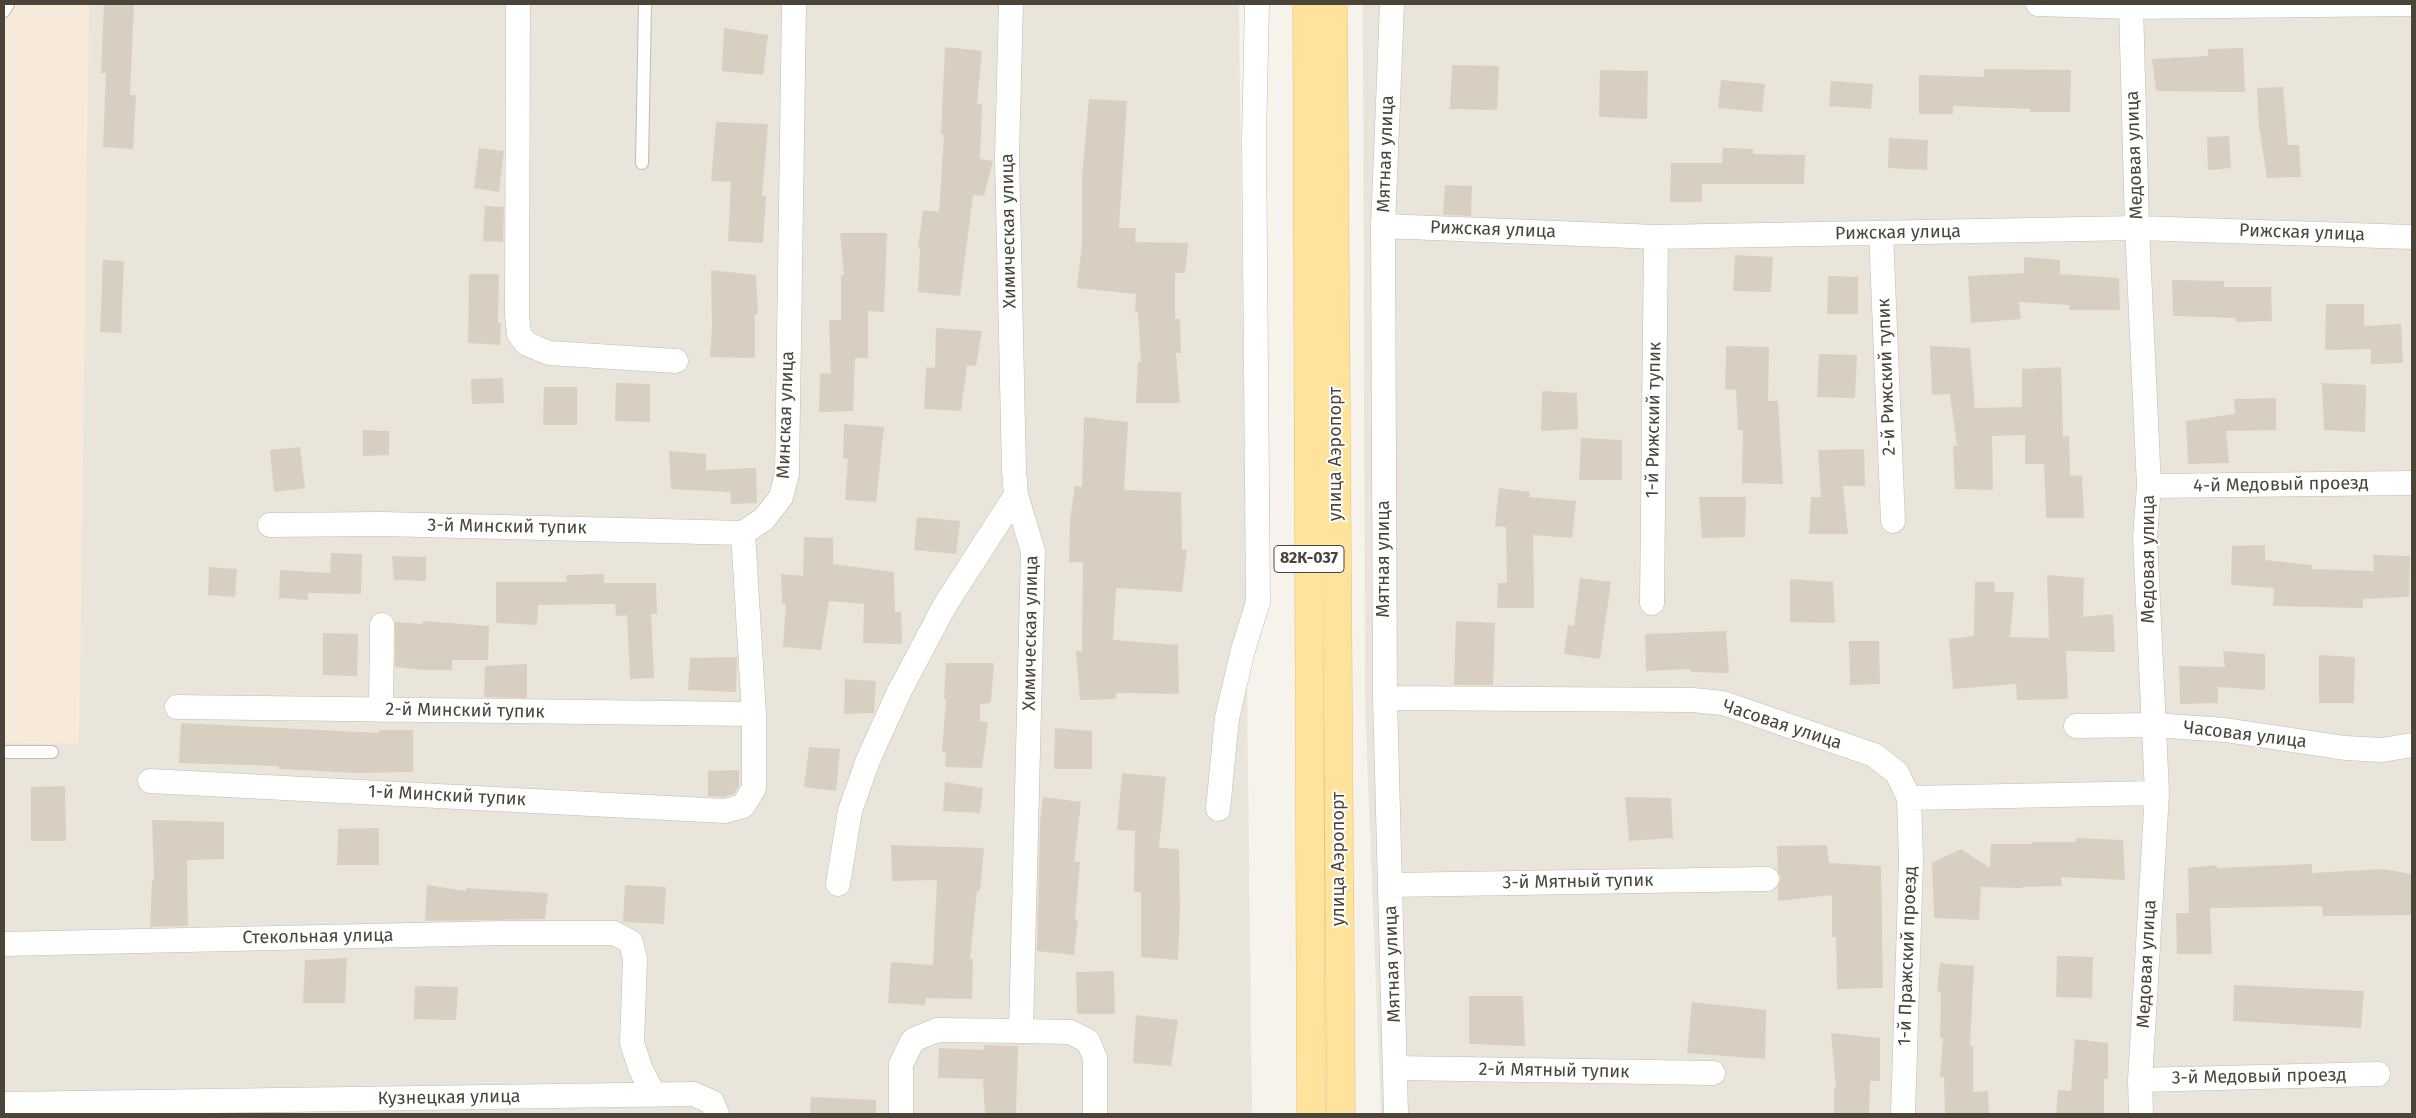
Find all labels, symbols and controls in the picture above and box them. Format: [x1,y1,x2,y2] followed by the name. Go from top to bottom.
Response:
[2122,90,2148,220] street label: Медовая улица
[1373,95,1399,213] street label: Мятная улица
[997,153,1021,309] street label: Химическая улица
[1430,217,1556,243] street label: Рижская улица
[2239,220,2365,246] street label: Рижская улица
[1835,221,1961,245] street label: Рижская улица
[1873,298,1901,456] street label: 2-й Рижский тупик
[1642,342,1666,498] street label: 1-й Рижский тупик
[773,351,799,479] street label: Минская улица
[1325,387,1347,521] street label: улица Аэропорт
[2193,473,2369,497] street label: 4-й Медовый проезд
[2138,495,2160,623] street label: Медовая улица
[1373,500,1395,618] street label: Мятная улица
[427,515,587,539] street label: 3-й Минский тупик
[1274,546,1344,572] road number: 82К-037
[1019,555,1043,711] street label: Химическая улица
[1720,696,1844,754] street label: Часовая улица
[385,699,545,723] street label: 2-й Минский тупик
[2182,717,2308,753] street label: Часовая улица
[367,781,527,811] street label: 1-й Минский тупик
[1328,792,1350,926] street label: улица Аэропорт
[1894,866,1922,1046] street label: 1-й Пражский проезд
[1502,870,1654,894] street label: 3-й Мятный тупик
[2133,899,2161,1029] street label: Медовая улица
[1380,905,1406,1023] street label: Мятная улица
[242,925,394,949] street label: Стекольная улица
[1478,1059,1630,1083] street label: 2-й Мятный тупик
[2171,1065,2347,1089] street label: 3-й Медовый проезд
[377,1086,521,1110] street label: Кузнецкая улица

